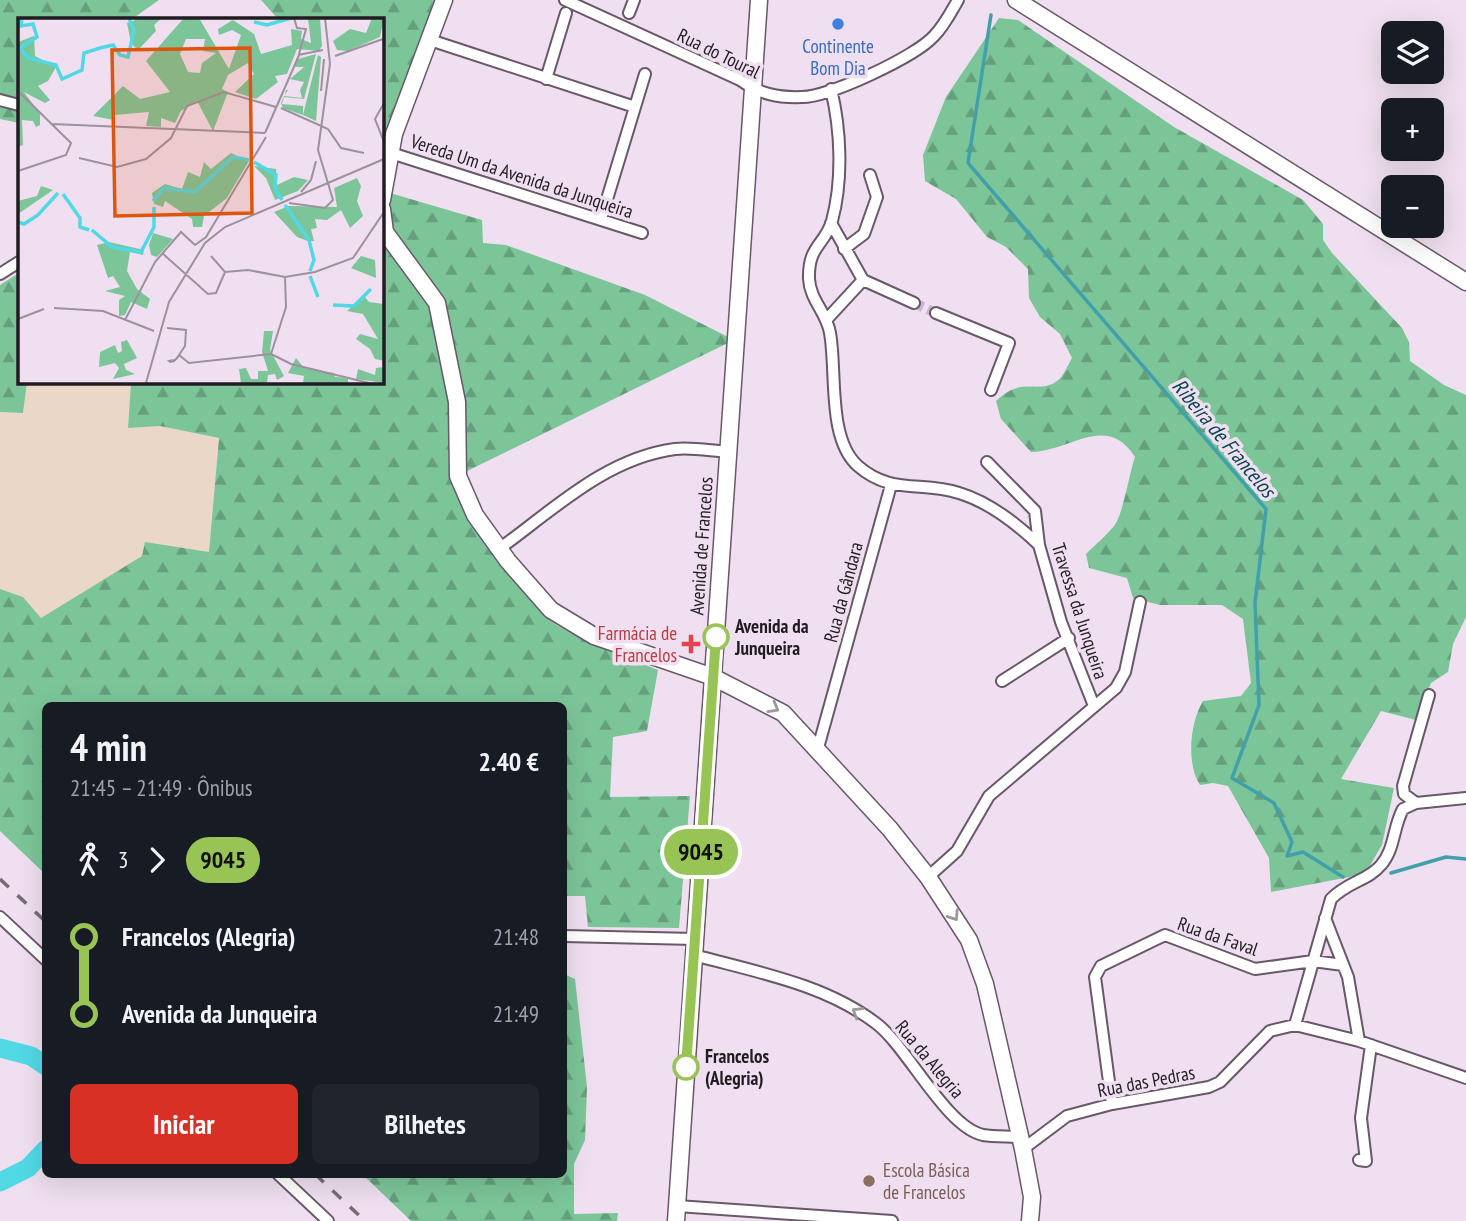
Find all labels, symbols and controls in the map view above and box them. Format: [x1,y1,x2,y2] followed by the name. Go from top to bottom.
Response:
[830,16,846,32] marker: Continente Bom Dia
[18,18,383,383] inset map
[1381,21,1444,238] map controls
[1381,21,1444,84] button: layers
[674,23,765,84] street label: Rua do Toural
[802,34,874,80] place label: Continente Bom Dia
[1381,98,1444,161] button: +
[407,128,636,223] street label: Vereda Um da Avenida da Junqueira
[1381,175,1444,238] button: −
[1167,373,1283,504] water label: Ribeira de Francelos
[684,476,718,616] street label: Avenida de Francelos
[818,539,868,645] street label: Rua da Gândara
[1047,540,1113,682] street label: Travessa da Junqueira
[734,614,809,660] place label: Avenida da Junqueira
[598,621,677,667] place label: Farmácia de Francelos
[703,624,729,650] marker: Avenida da Junqueira
[683,636,699,652] marker: Farmácia de Francelos
[766,700,779,713] one-way arrow
[70,722,147,771] text: 4 min
[478,745,539,778] text: 2.40 €
[70,773,253,802] text: 21:45 – 21:49 · Ônibus
[652,829,750,875] line badge: 9045
[678,836,724,867] text: 9045
[70,841,108,879] icon: walk
[138,841,176,879] icon: forward
[200,844,246,875] text: 9045
[118,845,128,874] text: 3
[945,908,958,921] one-way arrow
[1175,911,1262,961] street label: Rua da Faval
[122,920,295,953] text: Francelos (Alegria)
[493,922,539,951] text: 21:48
[122,997,317,1030] text: Avenida da Junqueira
[493,999,539,1028] text: 21:49
[852,1007,865,1020] one-way arrow
[890,1015,970,1103] street label: Rua da Alegria
[705,1044,770,1090] place label: Francelos (Alegria)
[673,1054,699,1080] marker: Francelos (Alegria)
[1095,1060,1197,1102] street label: Rua das Pedras
[70,1084,298,1164] button: Iniciar
[312,1084,539,1164] button: Bilhetes
[883,1158,970,1204] place label: Escola Básica de Francelos
[861,1173,877,1189] marker: Escola Básica de Francelos

